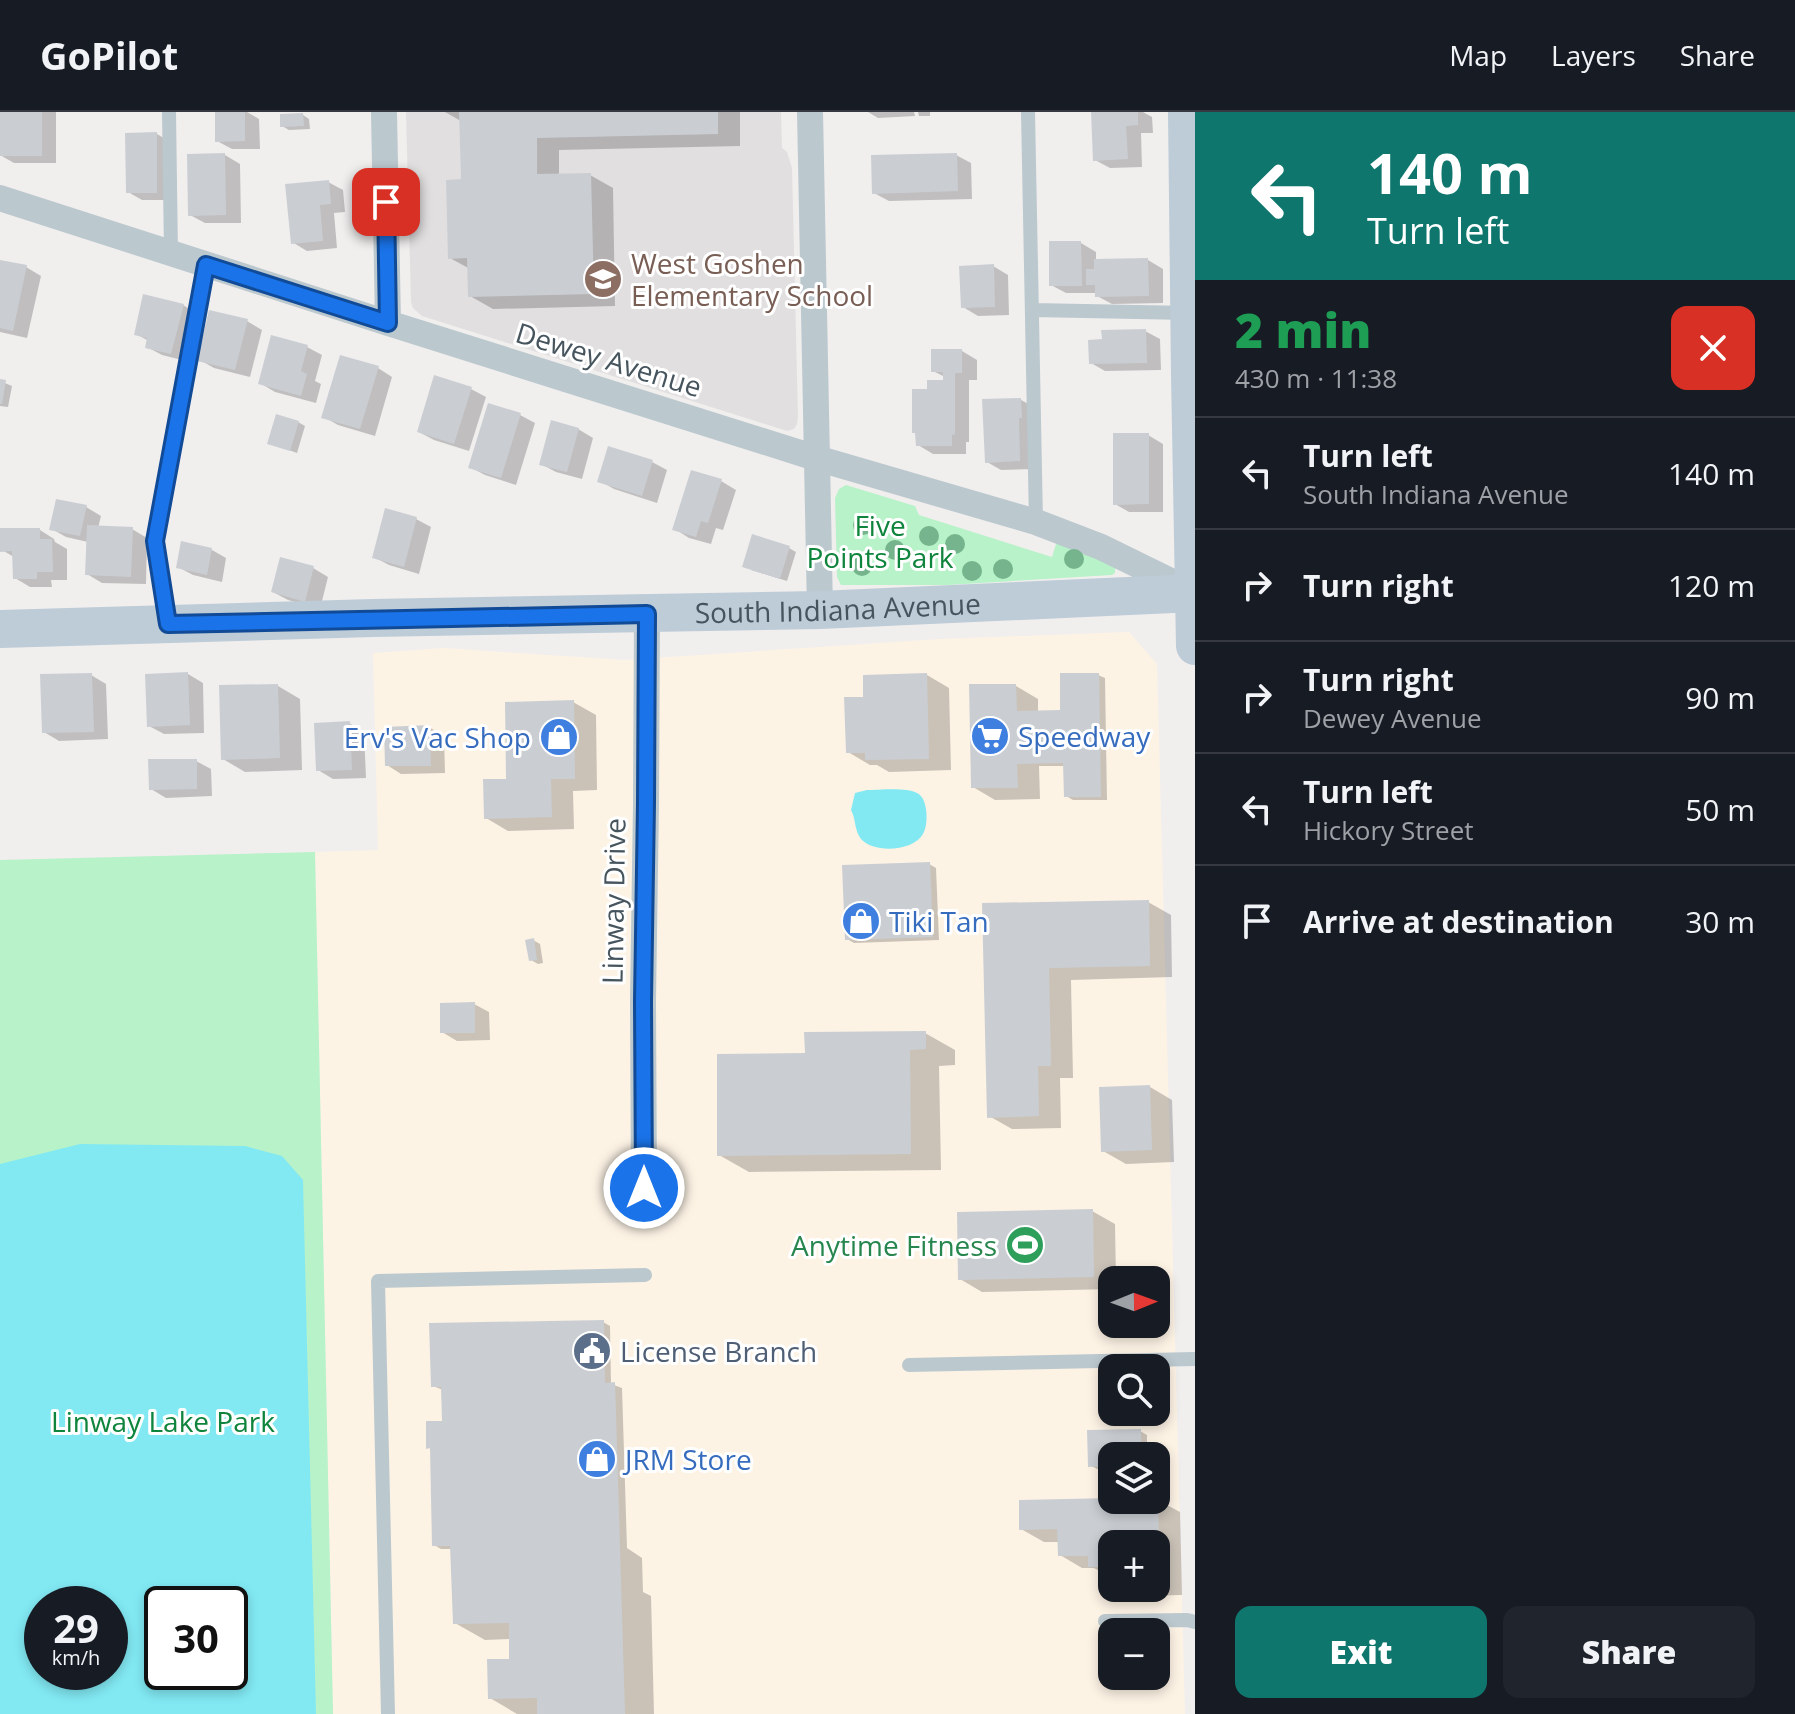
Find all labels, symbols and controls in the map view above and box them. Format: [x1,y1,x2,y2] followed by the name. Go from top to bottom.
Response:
[40,29,178,81] text: GoPilot
[1449,36,1507,74] text: Map
[1551,36,1636,74] text: Layers
[1680,36,1755,74] text: Share
[1367,134,1533,210] text: 140 m
[1235,144,1339,248] icon: left
[352,168,420,236] pin
[364,180,408,224] icon: arrive
[1367,206,1509,255] text: Turn left
[631,244,873,314] place label: West Goshen Elementary School
[582,258,624,300] school or university icon: West Goshen Elementary School
[1235,297,1371,362] text: 2 min
[1671,306,1755,390] button: close
[512,313,706,405] street label: Dewey Avenue
[1235,360,1397,396] text: 430 m · 11:38
[1303,435,1433,476] text: Turn left
[1235,451,1279,495] icon: left
[1668,453,1755,494] text: 140 m
[1303,476,1569,512] text: South Indiana Avenue
[806,506,954,576] park label: Five Points Park
[1235,563,1279,607] icon: right
[1303,565,1454,606] text: Turn right
[1668,565,1755,606] text: 120 m
[694,584,982,631] street label: South Indiana Avenue
[1303,659,1454,700] text: Turn right
[1235,675,1279,719] icon: right
[1685,677,1755,718] text: 90 m
[1303,700,1482,736] text: Dewey Avenue
[969,715,1011,757] supermarket icon: Speedway
[538,716,580,758] shop icon: Erv's Vac Shop
[1018,717,1151,755] place label: Speedway
[344,718,531,756] place label: Erv's Vac Shop
[1303,771,1433,812] text: Turn left
[1235,787,1279,831] icon: left
[1685,789,1755,830] text: 50 m
[1303,812,1474,848] text: Hickory Street
[593,818,633,984] street label: Linway Drive
[1235,899,1279,943] icon: arrive
[840,900,882,942] shop icon: Tiki Tan
[1303,901,1614,942] text: Arrive at destination
[1685,901,1755,942] text: 30 m
[889,902,989,940] place label: Tiki Tan
[602,1146,686,1230] position arrow
[1004,1224,1046,1266] sports icon: Anytime Fitness
[791,1226,997,1264] place label: Anytime Fitness
[1098,1266,1170,1338] north arrow
[1098,1266,1170,1690] map controls
[571,1330,613,1372] public building icon: License Branch
[620,1332,817,1370] place label: License Branch
[1098,1354,1170,1426] button: search
[51,1402,275,1440] park label: Linway Lake Park
[576,1438,618,1480] shop icon: JRM Store
[622,1440,752,1478] place label: JRM Store
[1098,1442,1170,1514] button: layers
[1098,1530,1170,1602] button: +
[144,1586,248,1690] speed limit sign: 30
[53,1600,99,1655] text: 29
[1235,1606,1487,1698] button: Exit
[1503,1606,1755,1698] button: Share
[1098,1618,1170,1690] button: −
[52,1644,100,1671] text: km/h

